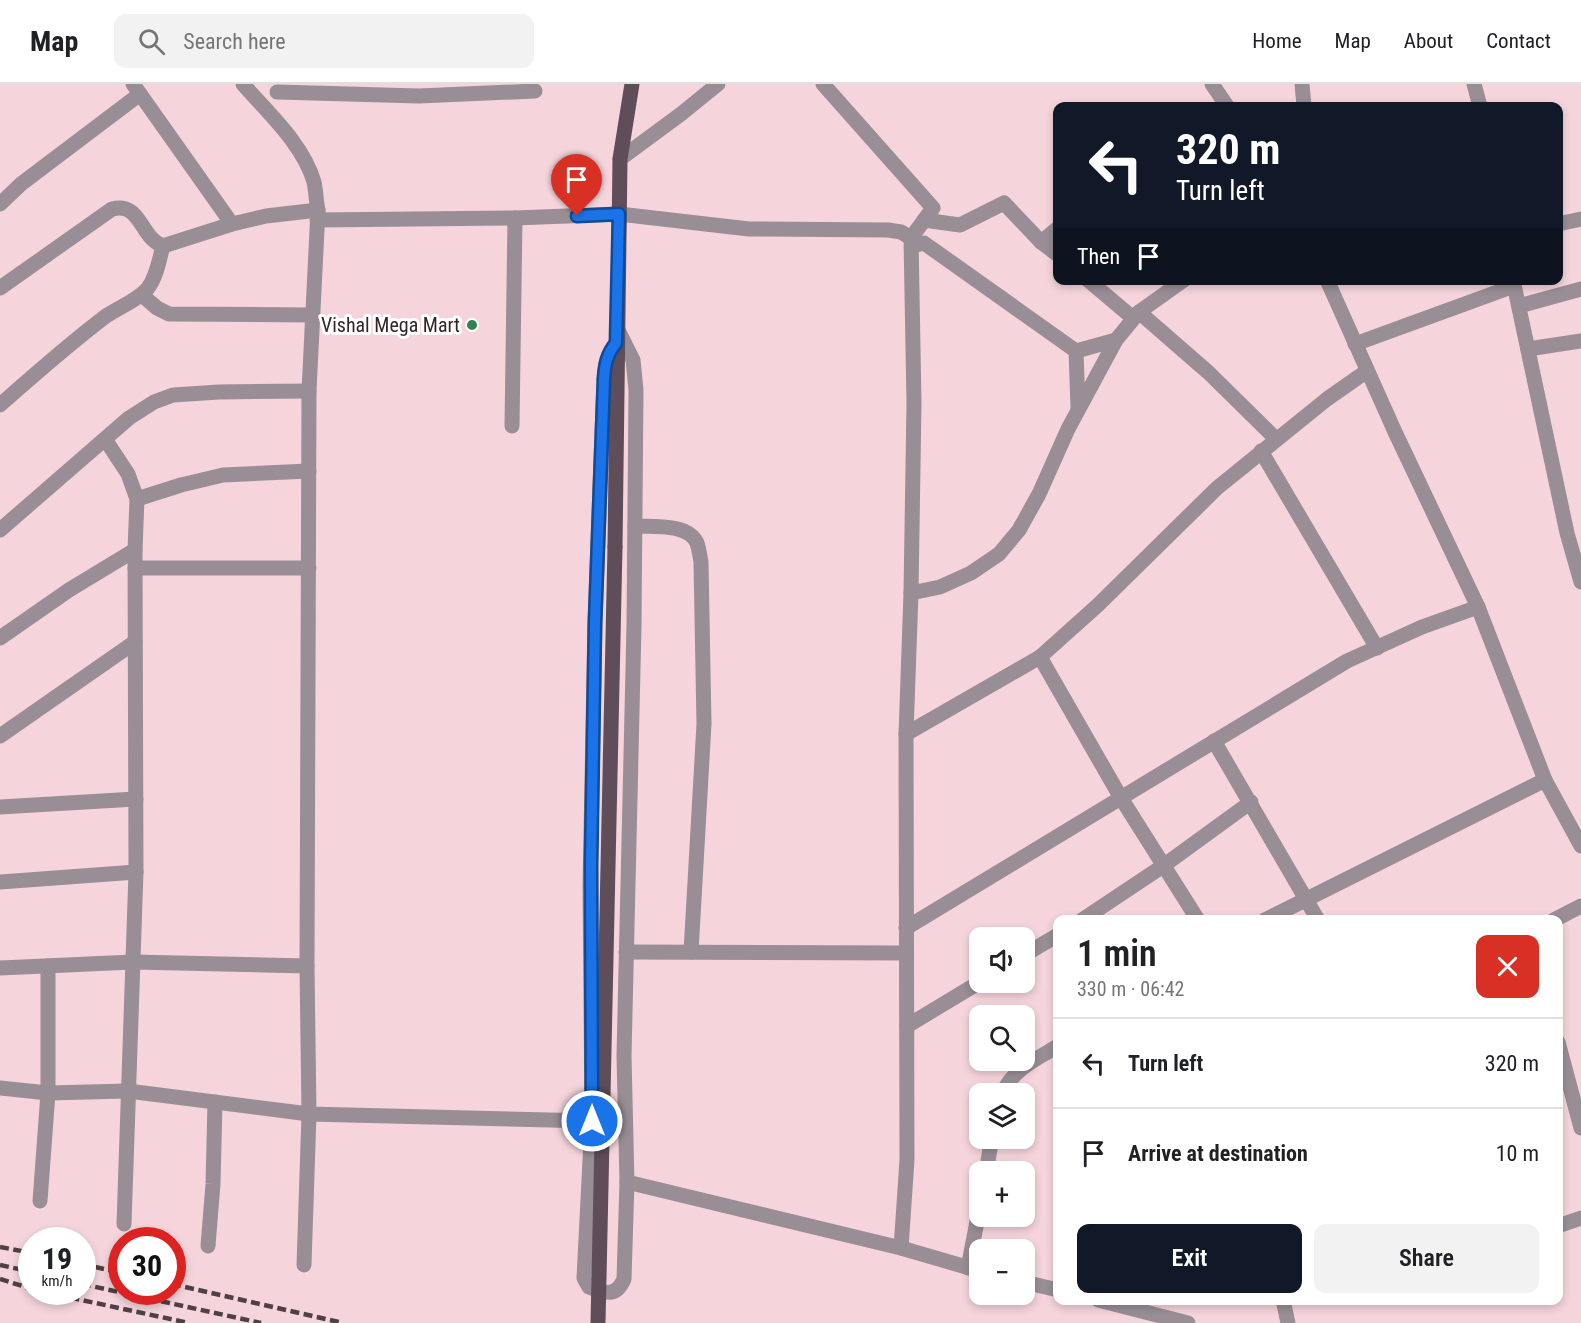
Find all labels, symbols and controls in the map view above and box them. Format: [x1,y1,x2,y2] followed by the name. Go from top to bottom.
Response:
[114,14,534,68] search box
[30,25,78,58] text: Map
[135,25,168,58] icon: search
[183,29,286,54] text: Search here
[1252,29,1302,53] text: Home
[1335,29,1371,53] text: Map
[1404,29,1453,53] text: About
[1486,29,1551,53] text: Contact
[1176,125,1281,174] text: 320 m
[1077,126,1155,204] icon: left
[551,154,602,216] pin
[560,163,593,196] icon: arrive
[1176,175,1265,207] text: Turn left
[1132,240,1165,273] icon: arrive
[1077,244,1120,269] text: Then
[321,313,460,337] place label: Vishal Mega Mart
[465,318,479,332] marker: Vishal Mega Mart
[969,927,1035,1305] map controls
[969,927,1035,993] button: sound
[1077,933,1157,975] text: 1 min
[1476,935,1539,998] button: close
[1077,977,1184,1001] text: 330 m · 06:42
[969,1005,1035,1071] button: search
[1077,1047,1110,1080] icon: left
[1128,1051,1203,1076] text: Turn left
[1485,1051,1539,1076] text: 320 m
[969,1083,1035,1149] button: layers
[560,1089,624,1153] position arrow
[1077,1137,1110,1170] icon: arrive
[1128,1141,1308,1166] text: Arrive at destination
[1496,1141,1539,1166] text: 10 m
[969,1161,1035,1227] button: +
[1077,1224,1302,1293] button: Exit
[1314,1224,1539,1293] button: Share
[108,1227,186,1305] speed limit sign: 30
[969,1239,1035,1305] button: −
[42,1241,72,1276] text: 19
[42,1272,72,1290] text: km/h

